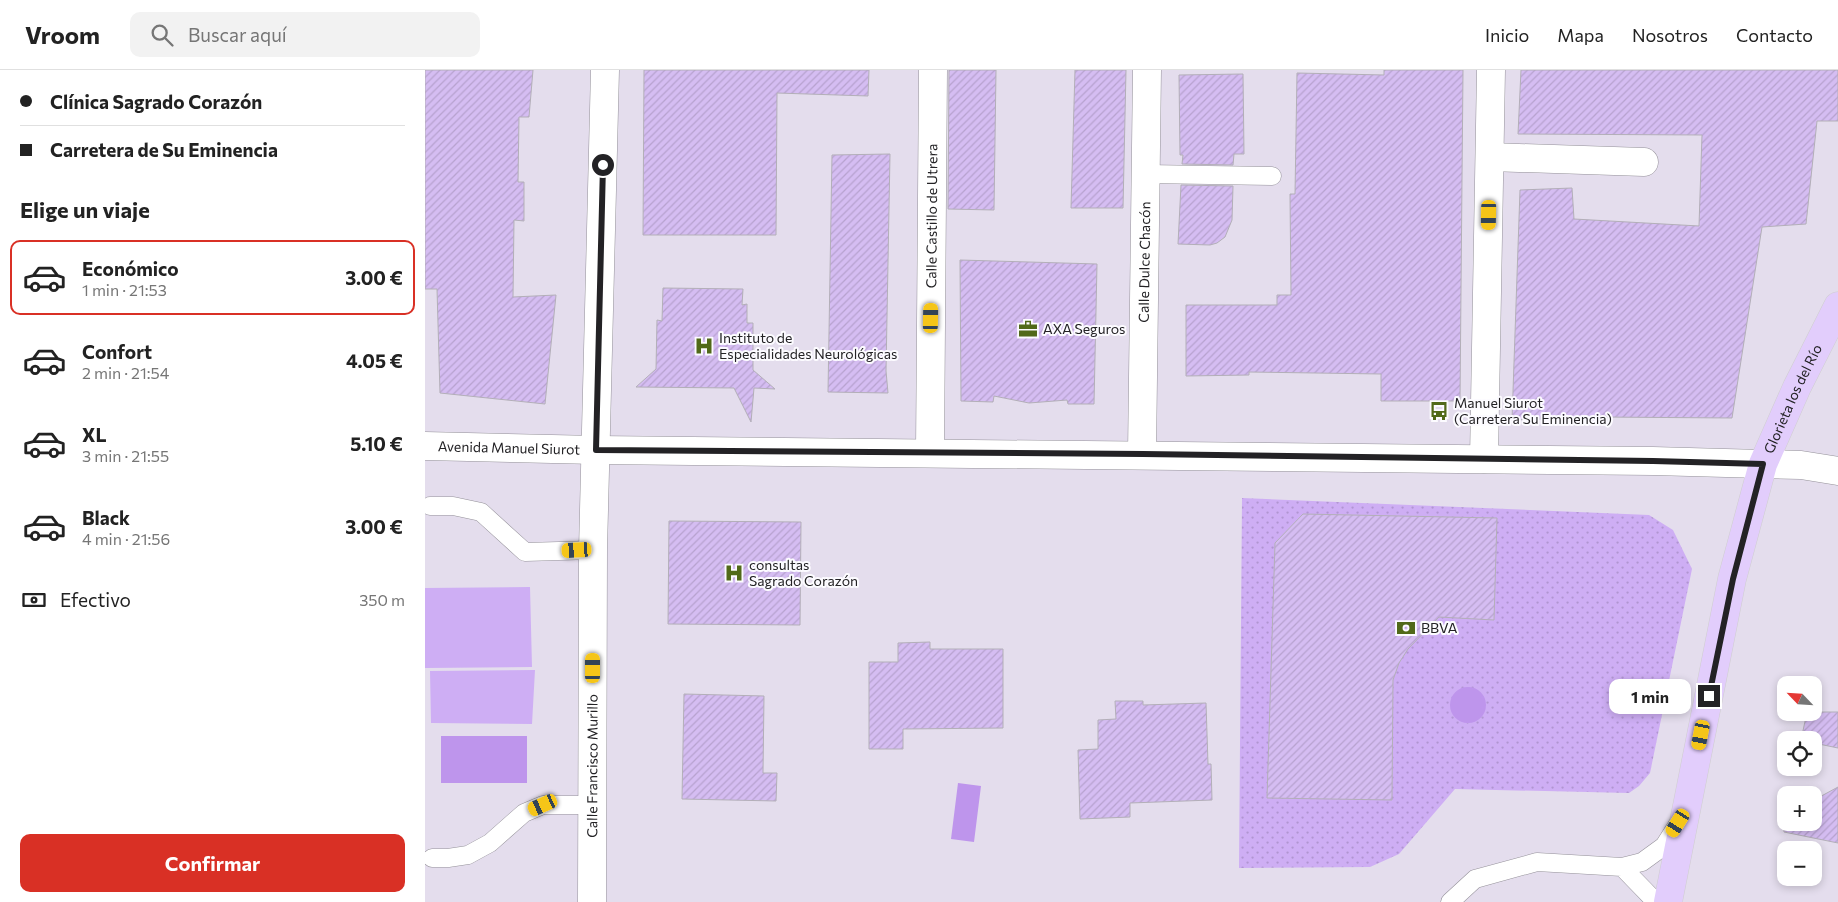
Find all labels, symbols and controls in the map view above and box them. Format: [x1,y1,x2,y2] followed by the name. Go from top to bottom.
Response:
[130,12,480,57] search box
[25,20,100,49] text: Vroom
[148,21,176,49] icon: search
[188,23,287,46] text: Buscar aquí
[1485,24,1529,46] text: Inicio
[1557,24,1604,46] text: Mapa
[1632,24,1708,46] text: Nosotros
[1736,24,1813,46] text: Contacto
[50,90,262,113] text: Clínica Sagrado Corazón
[50,138,278,161] text: Carretera de Su Eminencia
[922,144,940,288] street label: Calle Castillo de Utrera
[592,154,614,176] route start
[20,196,150,223] text: Elige un viaje
[1481,200,1496,230] car
[1135,201,1153,323] street label: Calle Dulce Chacón
[22,255,67,300] icon: car
[82,257,179,280] text: Económico
[345,266,403,289] text: 3.00 €
[82,280,167,299] text: 1 min · 21:53
[923,303,938,333] car
[1017,318,1039,340] office icon: AXA Seguros
[1043,320,1125,337] place label: AXA Seguros
[719,329,897,362] place label: Instituto de Especialidades Neurológicas
[693,335,715,357] hospital icon: Instituto de Especialidades Neurológicas
[22,338,67,383] icon: car
[82,340,152,363] text: Confort
[1760,341,1825,456] street label: Glorieta los del Río
[346,349,403,372] text: 4.05 €
[82,363,169,382] text: 2 min · 21:54
[1454,394,1612,427] place label: Manuel Siurot (Carretera Su Eminencia)
[1428,400,1450,422] bus stop icon: Manuel Siurot (Carretera Su Eminencia)
[22,421,67,466] icon: car
[82,423,107,446] text: XL
[350,432,403,455] text: 5.10 €
[438,437,581,458] street label: Avenida Manuel Siurot
[82,446,169,465] text: 3 min · 21:55
[22,504,67,549] icon: car
[82,506,130,529] text: Black
[345,515,403,538] text: 3.00 €
[82,529,170,548] text: 4 min · 21:56
[561,542,592,558] car
[749,556,858,589] place label: consultas Sagrado Corazón
[723,562,745,584] hospital icon: consultas Sagrado Corazón
[20,586,48,614] icon: cash
[60,588,131,611] text: Efectivo
[359,590,405,609] text: 350 m
[1395,617,1417,639] bank icon: BBVA
[1421,619,1458,636] place label: BBVA
[585,653,600,683] car
[1777,676,1823,721] north arrow
[1777,676,1822,886] map controls
[1609,678,1691,714] callout: 1 min
[1698,685,1720,707] route end
[1631,687,1669,706] text: 1 min
[583,694,601,838] street label: Calle Francisco Murillo
[1690,719,1711,751] car
[1777,731,1822,776] button: locate
[1777,786,1822,831] button: +
[526,792,559,818] car
[1663,806,1692,840] car
[20,834,405,892] button: Confirmar
[1777,841,1822,886] button: −

